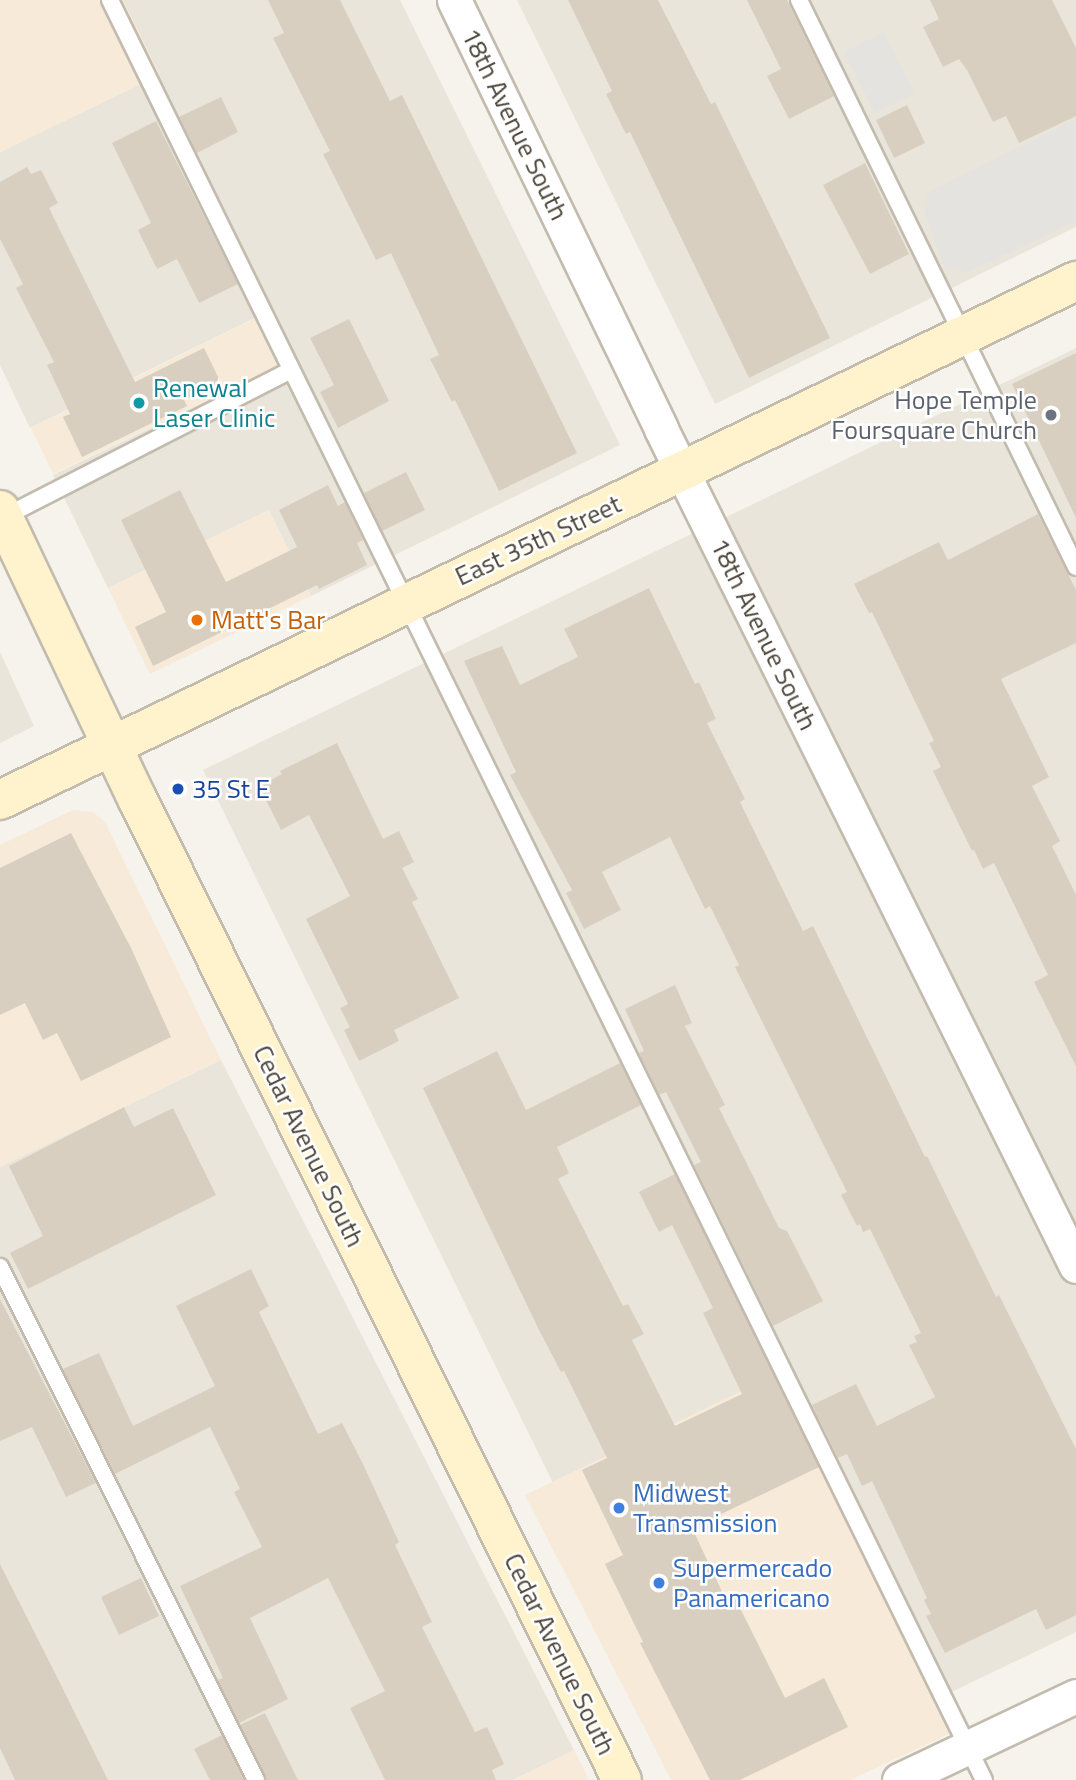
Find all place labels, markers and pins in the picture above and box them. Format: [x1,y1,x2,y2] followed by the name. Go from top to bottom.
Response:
[153,372,275,434] place label: Renewal Laser Clinic
[831,384,1037,446] place label: Hope Temple Foursquare Church
[131,395,147,411] marker: Renewal Laser Clinic
[1043,407,1059,423] marker: Hope Temple Foursquare Church
[211,604,325,636] place label: Matt's Bar
[189,612,205,628] marker: Matt's Bar
[192,773,270,805] place label: 35 St E
[170,781,186,797] marker: 35 St E
[633,1477,778,1538] place label: Midwest Transmission
[611,1500,627,1516] marker: Midwest Transmission
[673,1552,832,1614] place label: Supermercado Panamericano
[651,1575,667,1591] marker: Supermercado Panamericano

